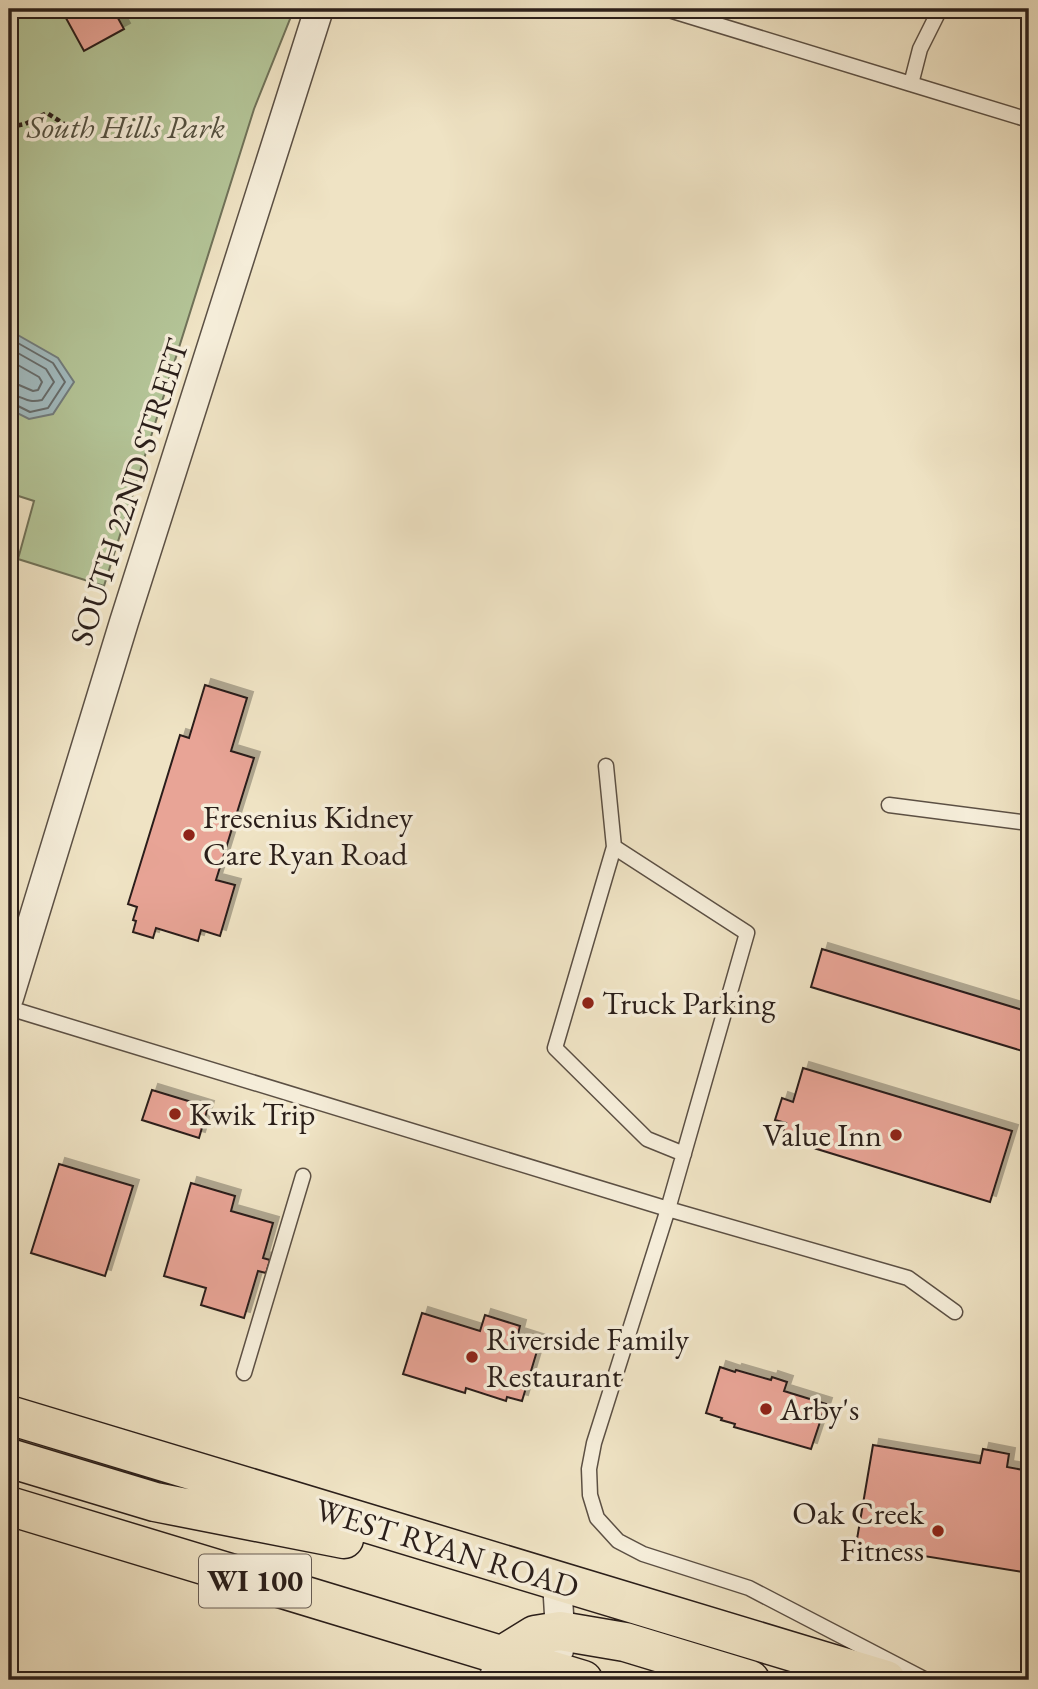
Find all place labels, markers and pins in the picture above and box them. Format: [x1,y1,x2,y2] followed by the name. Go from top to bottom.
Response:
[203,796,414,875] place label: Fresenius Kidney Care Ryan Road
[181,827,197,843] marker: Fresenius Kidney Care Ryan Road
[602,982,776,1024] place label: Truck Parking
[580,995,596,1011] marker: Truck Parking
[189,1093,315,1135] place label: Kwik Trip
[167,1106,183,1122] marker: Kwik Trip
[763,1114,882,1156] place label: Value Inn
[888,1127,904,1143] marker: Value Inn
[486,1318,690,1397] place label: Riverside Family Restaurant
[464,1349,480,1365] marker: Riverside Family Restaurant
[779,1388,859,1430] place label: Arby's
[758,1401,774,1417] marker: Arby's
[792,1492,925,1571] place label: Oak Creek Fitness
[930,1523,946,1539] marker: Oak Creek Fitness

